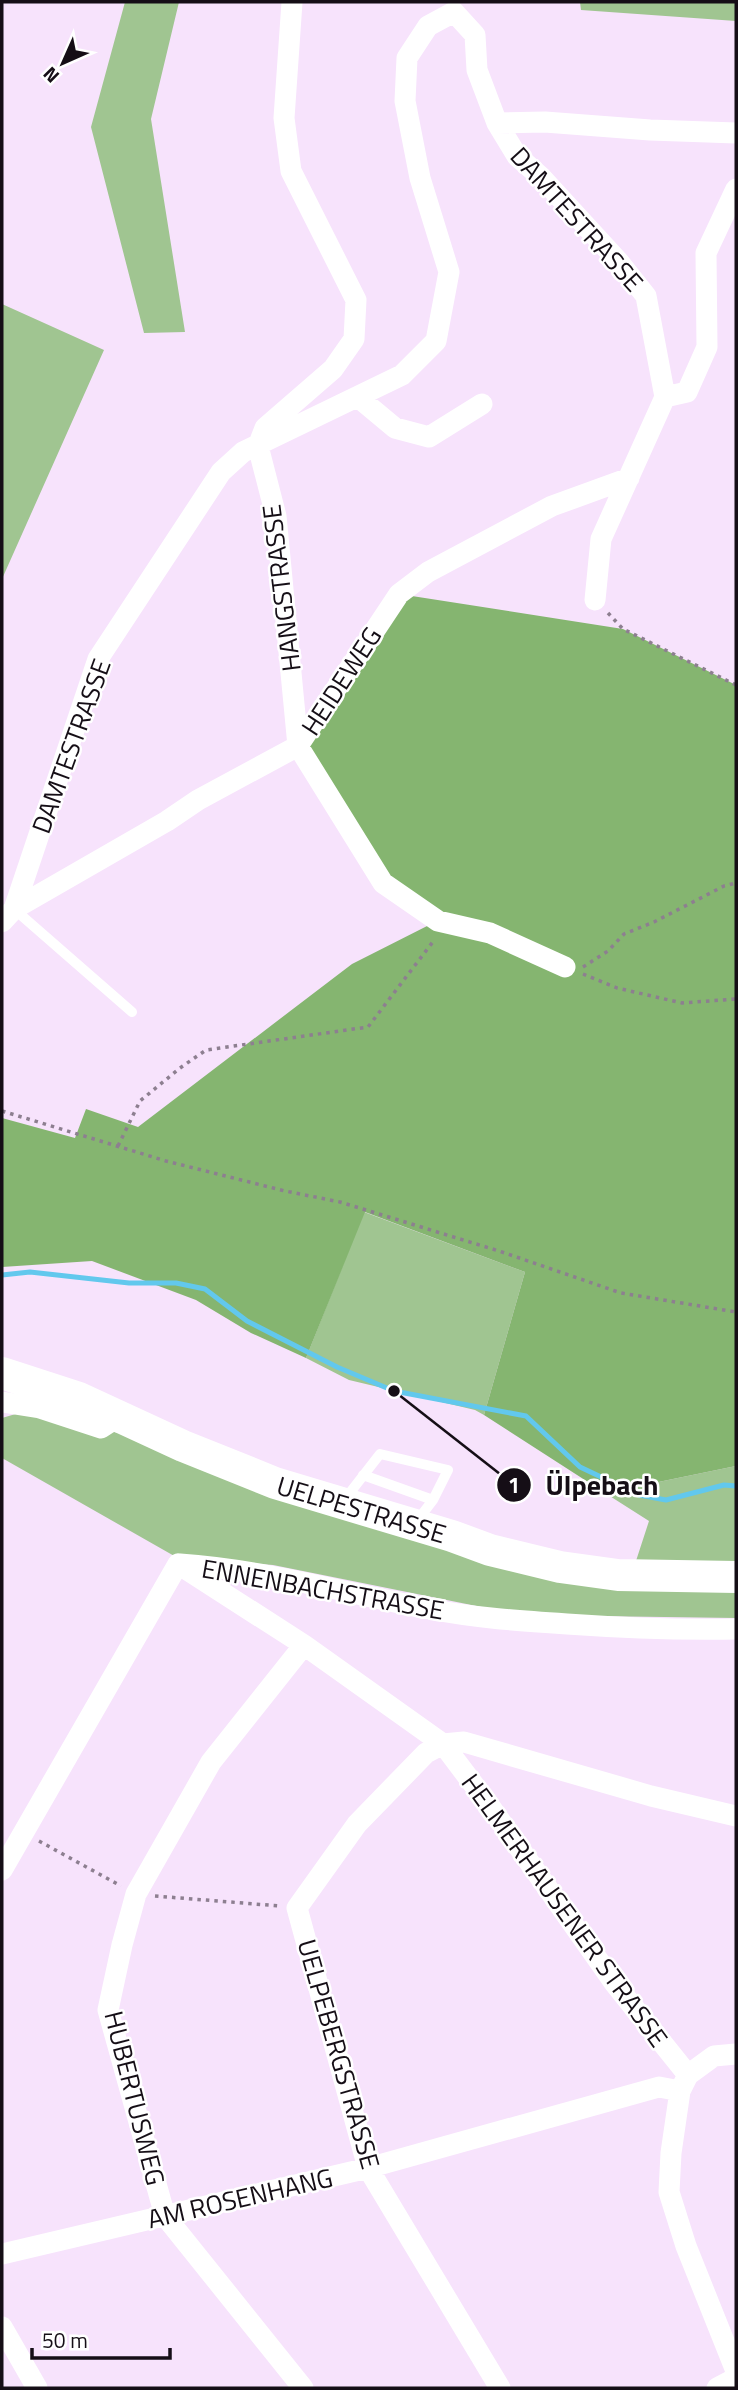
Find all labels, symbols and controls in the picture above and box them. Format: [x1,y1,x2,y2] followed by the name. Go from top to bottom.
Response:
[28,28,98,98] north arrow
[36,60,66,90] text: N
[501,138,653,300] street label: DAMTESTRASSE
[251,502,311,674] street label: HANGSTRASSE
[291,619,391,743] street label: HEIDEWEG
[21,653,121,839] street label: DAMTESTRASSE
[497,1461,673,1510] callout: Ülpebach
[546,1463,658,1506] text: Ülpebach
[272,1465,451,1553] street label: UELPESTRASSE
[508,1469,520,1501] text: 1
[199,1548,447,1630] street label: ENNENBACHSTRASSE
[452,1765,678,2055] street label: HELMERHAUSENER STRASSE
[288,1935,390,2173] street label: UELPEBERGSTRASSE
[95,2007,175,2189] street label: HUBERTUSWEG
[144,2158,336,2238] street label: AM ROSENHANG
[32,2316,170,2360] scale bar
[42,2324,88,2356] text: 50 m

